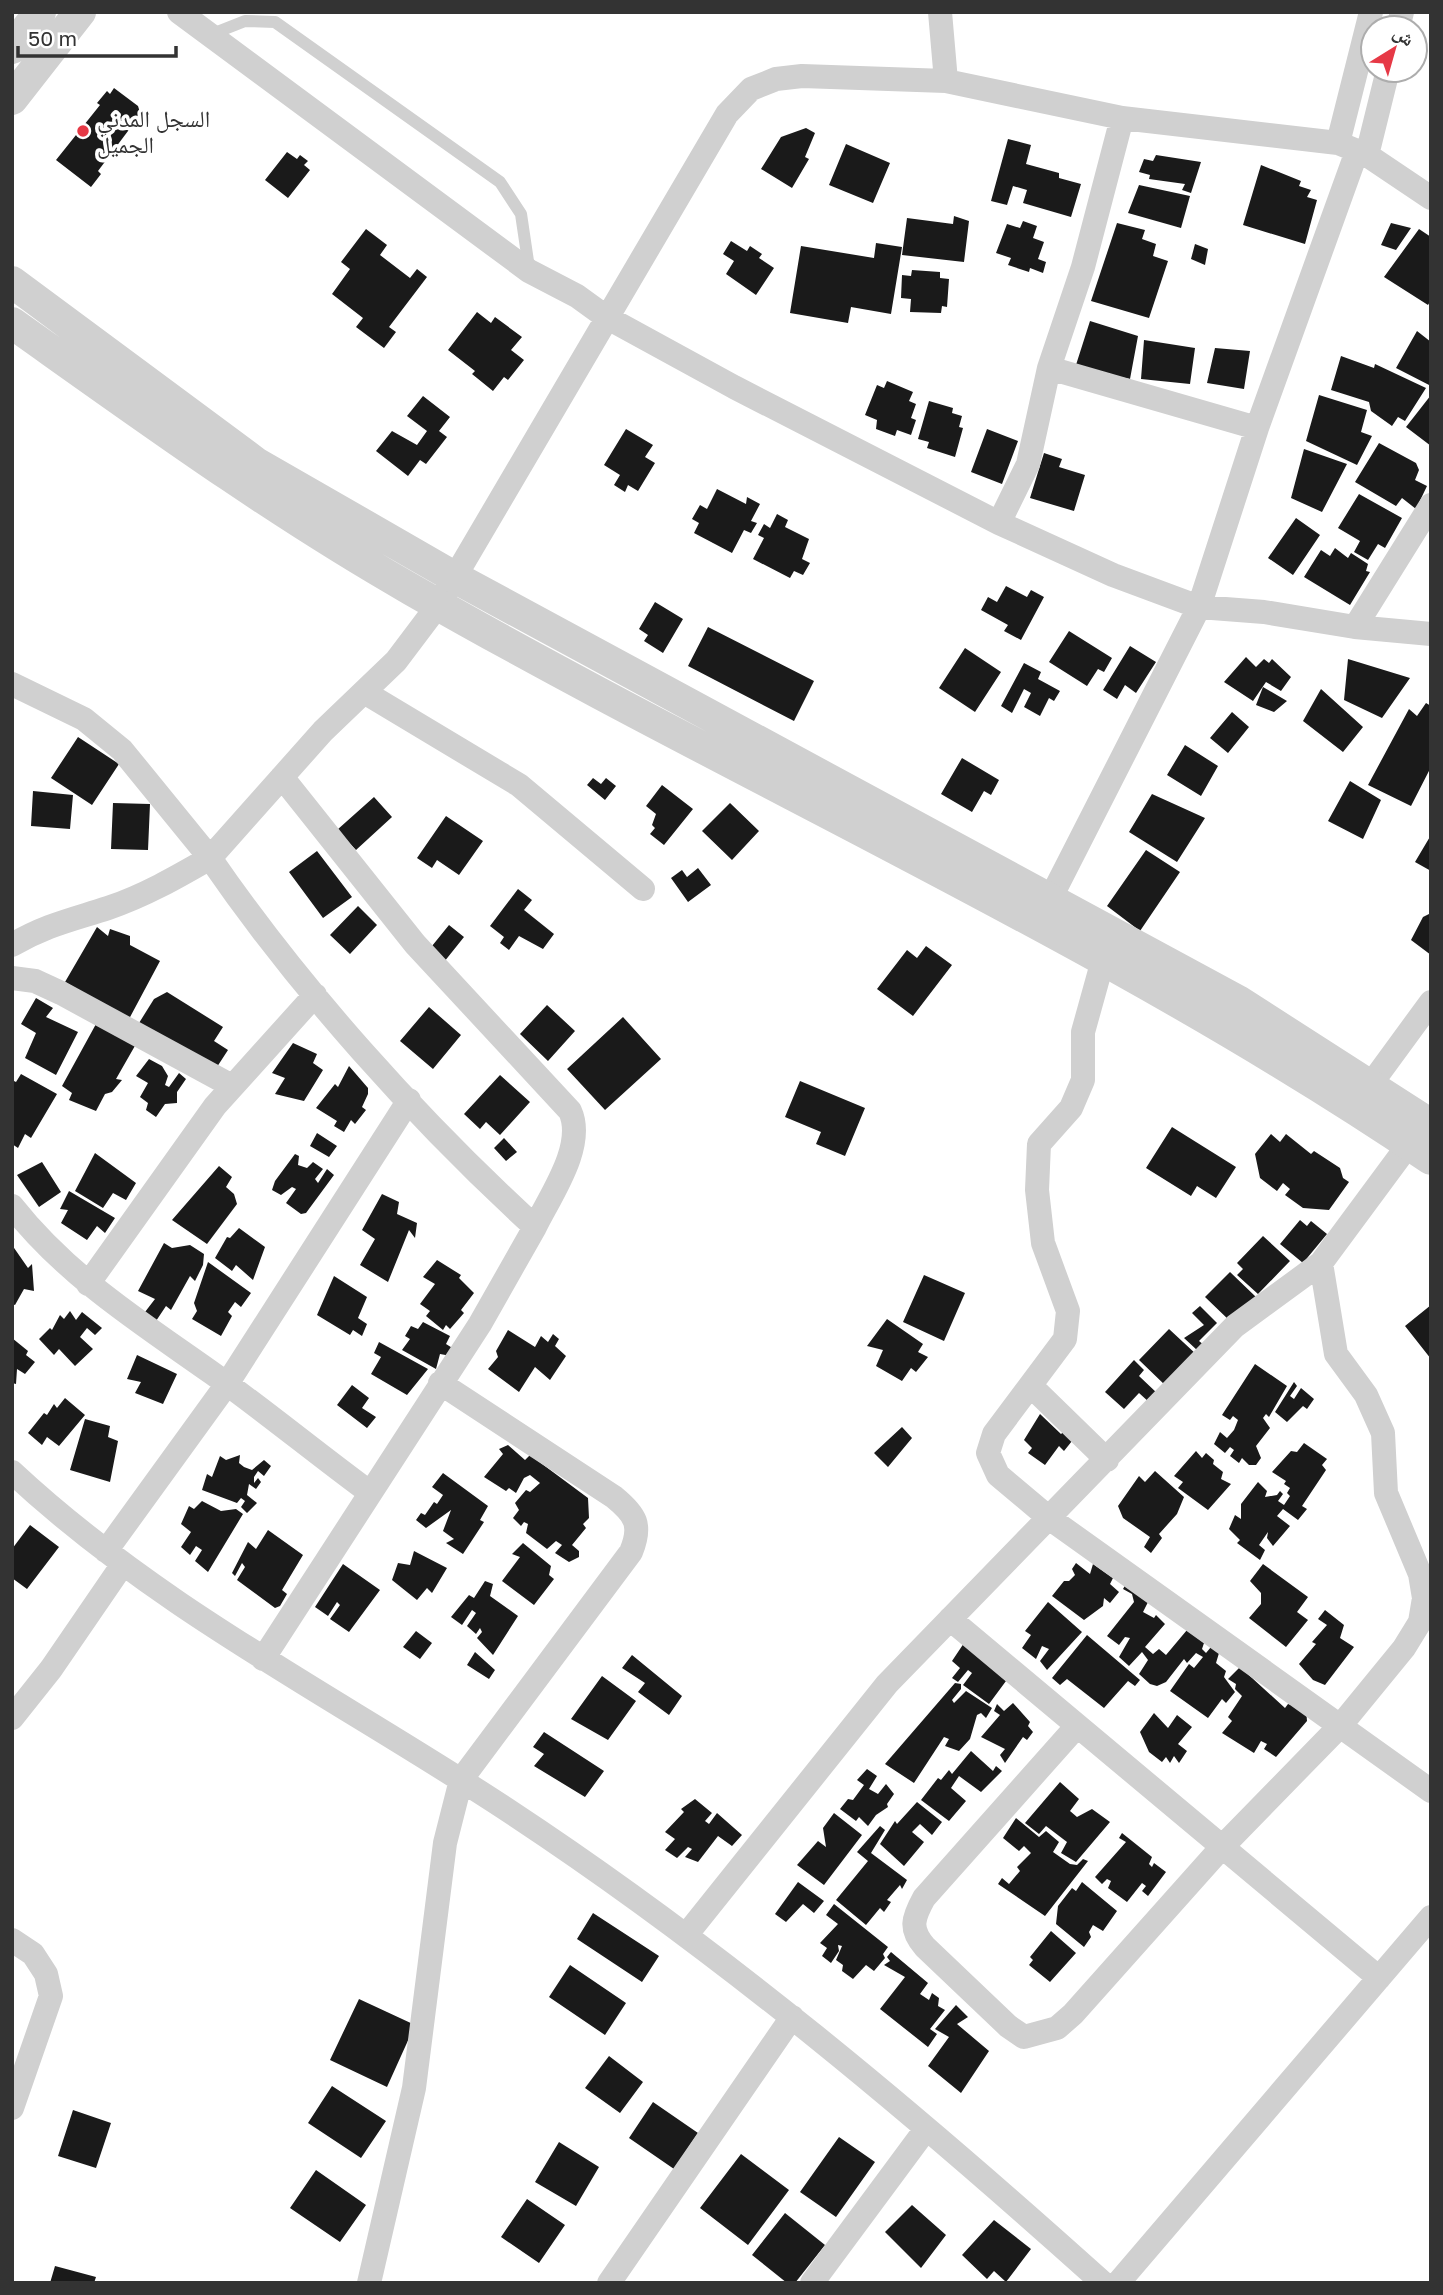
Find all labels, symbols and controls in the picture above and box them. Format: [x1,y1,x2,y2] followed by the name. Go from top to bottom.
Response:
[18,14,175,58] scale bar
[1359,14,1429,84] north arrow
[1389,20,1420,51] text: ش
[28,25,77,51] text: 50 m
[97,104,210,159] place label: السجل المدني الجميل
[75,123,91,139] marker: السجل المدني الجميل

